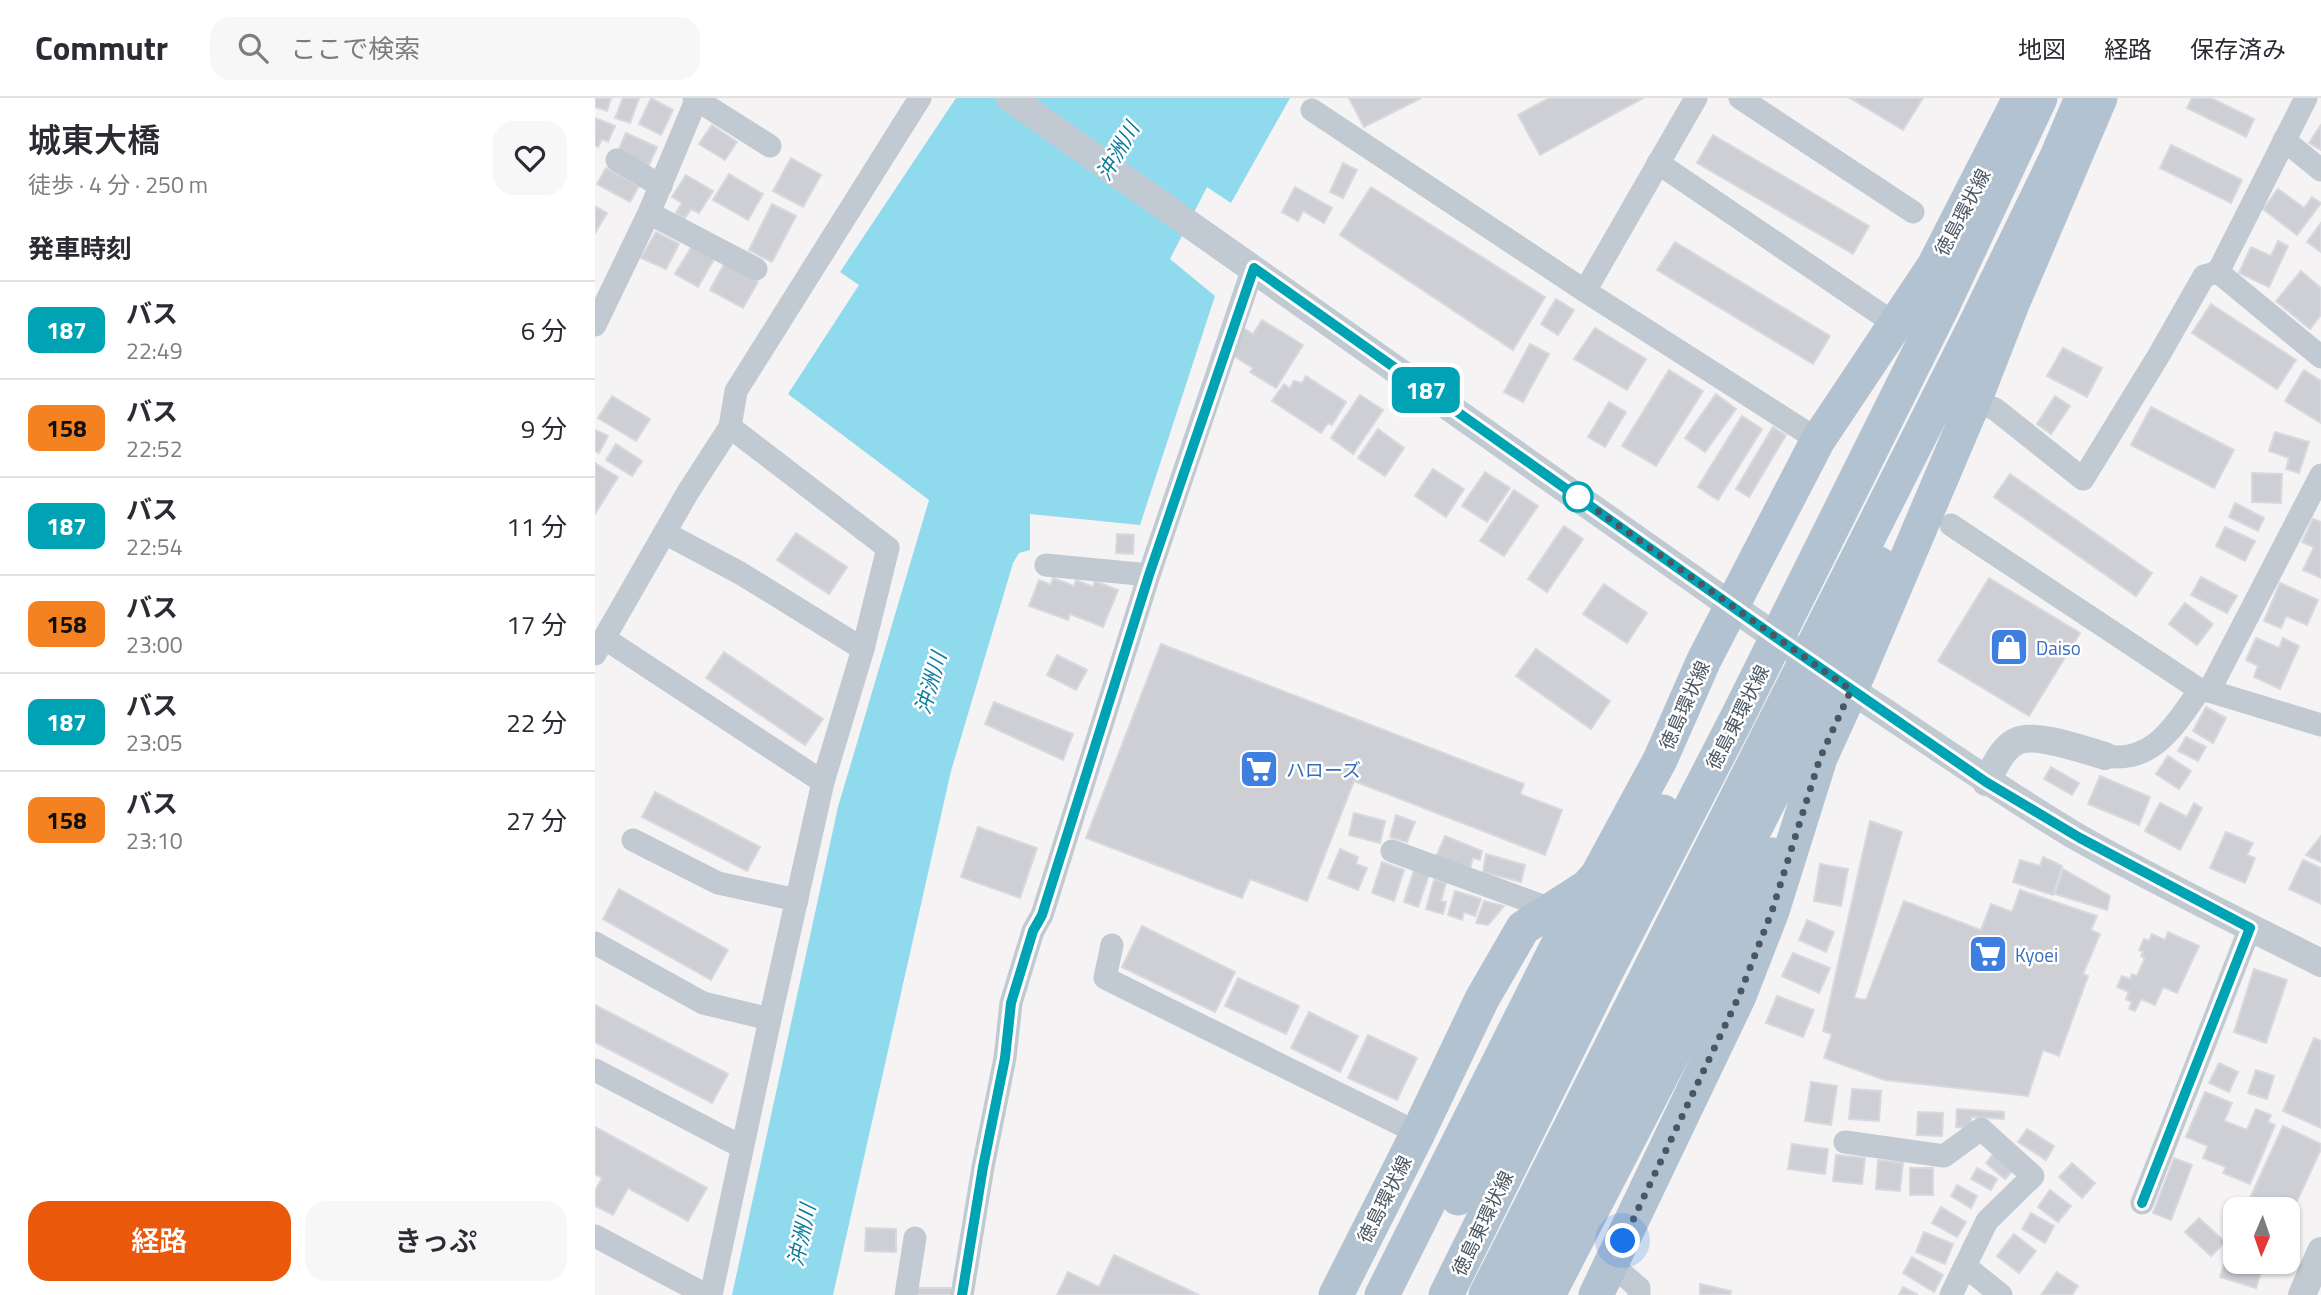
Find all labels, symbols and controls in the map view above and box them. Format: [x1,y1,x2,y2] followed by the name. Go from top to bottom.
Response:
[210,17,700,80] search box
[35,23,168,73] text: Commutr
[234,29,272,67] icon: search
[290,29,420,68] text: ここで検索
[2018,31,2066,67] text: 地図
[2104,31,2152,67] text: 経路
[2190,31,2286,67] text: 保存済み
[1087,114,1148,186] water label: 沖洲川
[28,115,160,165] text: 城東大橋
[493,121,567,195] button: heart
[1927,163,1997,261] street label: 徳島環状線
[28,167,208,202] text: 徒歩 · 4 分 · 250 m
[28,229,132,268] text: 発車時刻
[126,294,178,333] text: バス
[521,311,567,350] text: 6 分
[46,312,87,348] text: 187
[126,333,183,368] text: 22:49
[1386,367,1466,413] line badge: 187
[1406,372,1446,408] text: 187
[126,392,178,431] text: バス
[521,409,567,448] text: 9 分
[46,410,87,446] text: 158
[126,431,183,466] text: 22:52
[1563,482,1593,512] unlabelled marker
[126,490,178,529] text: バス
[506,507,567,546] text: 11 分
[46,508,87,544] text: 187
[126,529,183,564] text: 22:54
[126,588,178,627] text: バス
[506,605,567,644] text: 17 分
[46,606,87,642] text: 158
[1988,626,2030,668] shop icon: Daiso
[126,627,183,662] text: 23:00
[2036,633,2081,662] place label: Daiso
[906,646,955,718] water label: 沖洲川
[1651,656,1717,754] street label: 徳島環状線
[1698,660,1776,774] street label: 徳島東環状線
[126,686,178,725] text: バス
[506,703,567,742] text: 22 分
[46,704,87,740] text: 187
[126,725,183,760] text: 23:05
[1238,748,1280,790] supermarket icon: ハローズ
[1286,755,1361,784] place label: ハローズ
[126,784,178,823] text: バス
[506,801,567,840] text: 27 分
[46,802,87,838] text: 158
[126,823,183,858] text: 23:10
[1967,933,2009,975] supermarket icon: Kyoei
[2015,940,2058,969] place label: Kyoei
[1350,1150,1418,1248] street label: 徳島環状線
[1444,1165,1520,1281] street label: 徳島東環状線
[2223,1197,2299,1274] north arrow
[2223,1197,2300,1274] map controls
[779,1199,824,1269] water label: 沖洲川
[28,1201,291,1281] button: 経路
[305,1201,567,1281] button: きっぷ
[1605,1223,1640,1258] your location

